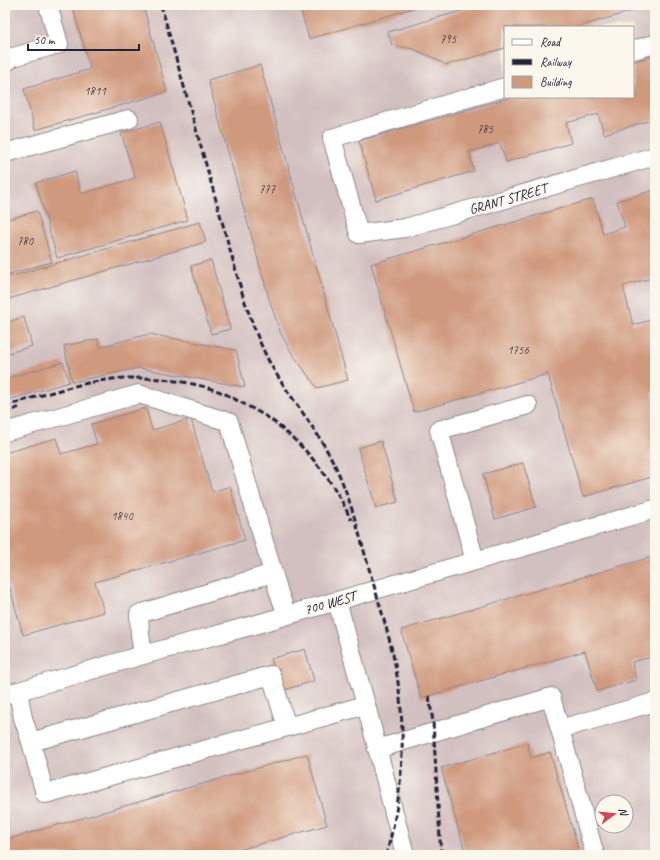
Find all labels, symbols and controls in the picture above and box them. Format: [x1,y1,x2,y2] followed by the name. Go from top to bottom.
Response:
[28,26,139,52] scale bar
[504,26,634,98] legend
[440,31,457,47] house number: 795
[34,32,56,48] text: 50 m
[540,34,562,50] text: Road
[540,54,572,70] text: Railway
[540,74,572,90] text: Building
[84,83,106,99] house number: 1811
[477,121,494,137] house number: 785
[467,179,552,218] street label: GRANT STREET
[259,181,276,197] house number: 777
[17,233,35,249] house number: 780
[507,342,529,358] house number: 1756
[111,508,134,524] house number: 1840
[302,587,361,618] street label: 700 WEST
[594,794,634,834] north arrow
[616,806,632,819] text: N

